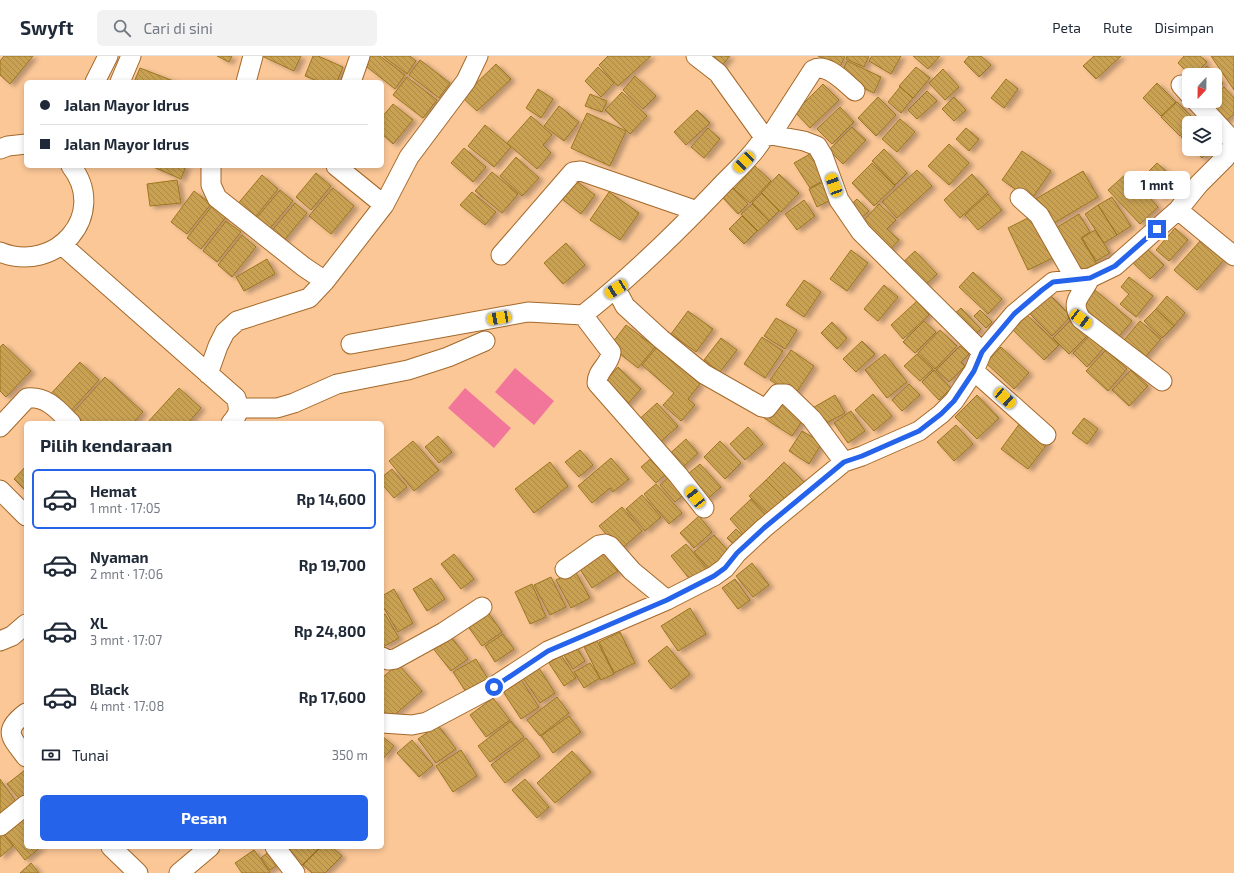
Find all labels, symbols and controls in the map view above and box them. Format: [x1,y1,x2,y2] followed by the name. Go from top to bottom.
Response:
[97,10,377,46] search box
[20,16,73,39] text: Swyft
[111,17,133,39] icon: search
[143,19,213,37] text: Cari di sini
[1052,19,1081,36] text: Peta
[1103,19,1132,36] text: Rute
[1154,19,1214,36] text: Disimpan
[1182,68,1222,108] north arrow
[1182,68,1222,156] map controls
[64,96,189,114] text: Jalan Mayor Idrus
[1182,116,1222,156] button: layers
[64,135,189,153] text: Jalan Mayor Idrus
[731,149,757,175] car
[1124,171,1190,199] callout: 1 mnt
[824,172,844,198] car
[1140,177,1174,193] text: 1 mnt
[1148,220,1166,238] route end
[603,278,629,300] car
[1068,307,1094,331] car
[486,310,512,326] car
[992,386,1018,410] car
[40,434,172,456] text: Pilih kendaraan
[42,481,78,517] icon: car
[90,482,137,500] text: Hemat
[683,484,707,510] car
[297,490,366,508] text: Rp 14,600
[90,500,161,516] text: 1 mnt · 17:05
[42,547,78,583] icon: car
[90,548,149,566] text: Nyaman
[299,556,366,574] text: Rp 19,700
[90,566,163,582] text: 2 mnt · 17:06
[42,613,78,649] icon: car
[90,614,108,632] text: XL
[294,622,366,640] text: Rp 24,800
[90,632,162,648] text: 3 mnt · 17:07
[485,678,503,696] route start
[42,679,78,715] icon: car
[90,680,129,698] text: Black
[299,688,366,706] text: Rp 17,600
[90,698,164,714] text: 4 mnt · 17:08
[40,744,62,766] icon: cash
[72,746,109,764] text: Tunai
[332,747,368,763] text: 350 m
[40,795,368,841] button: Pesan

